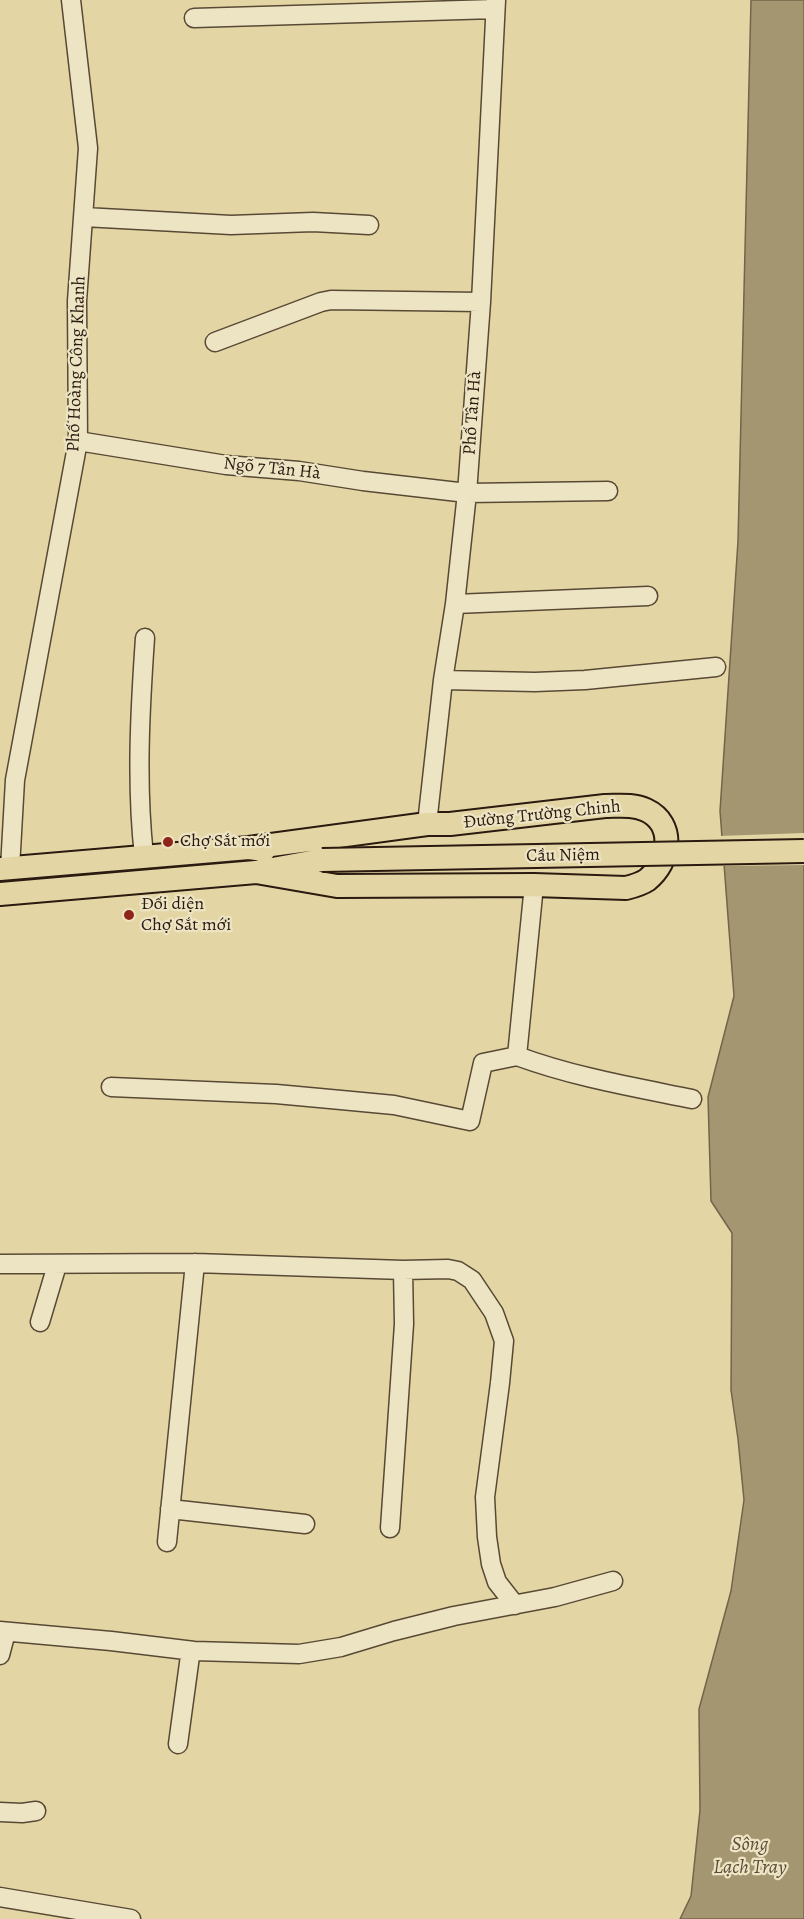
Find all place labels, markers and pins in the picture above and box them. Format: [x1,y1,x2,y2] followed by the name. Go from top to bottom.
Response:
[180,831,270,853] place label: Chợ Sắt mới
[161,835,175,849] marker: Chợ Sắt mới
[141,894,231,936] place label: Đối diện Chợ Sắt mới
[122,908,136,922] marker: Đối diện Chợ Sắt mới

